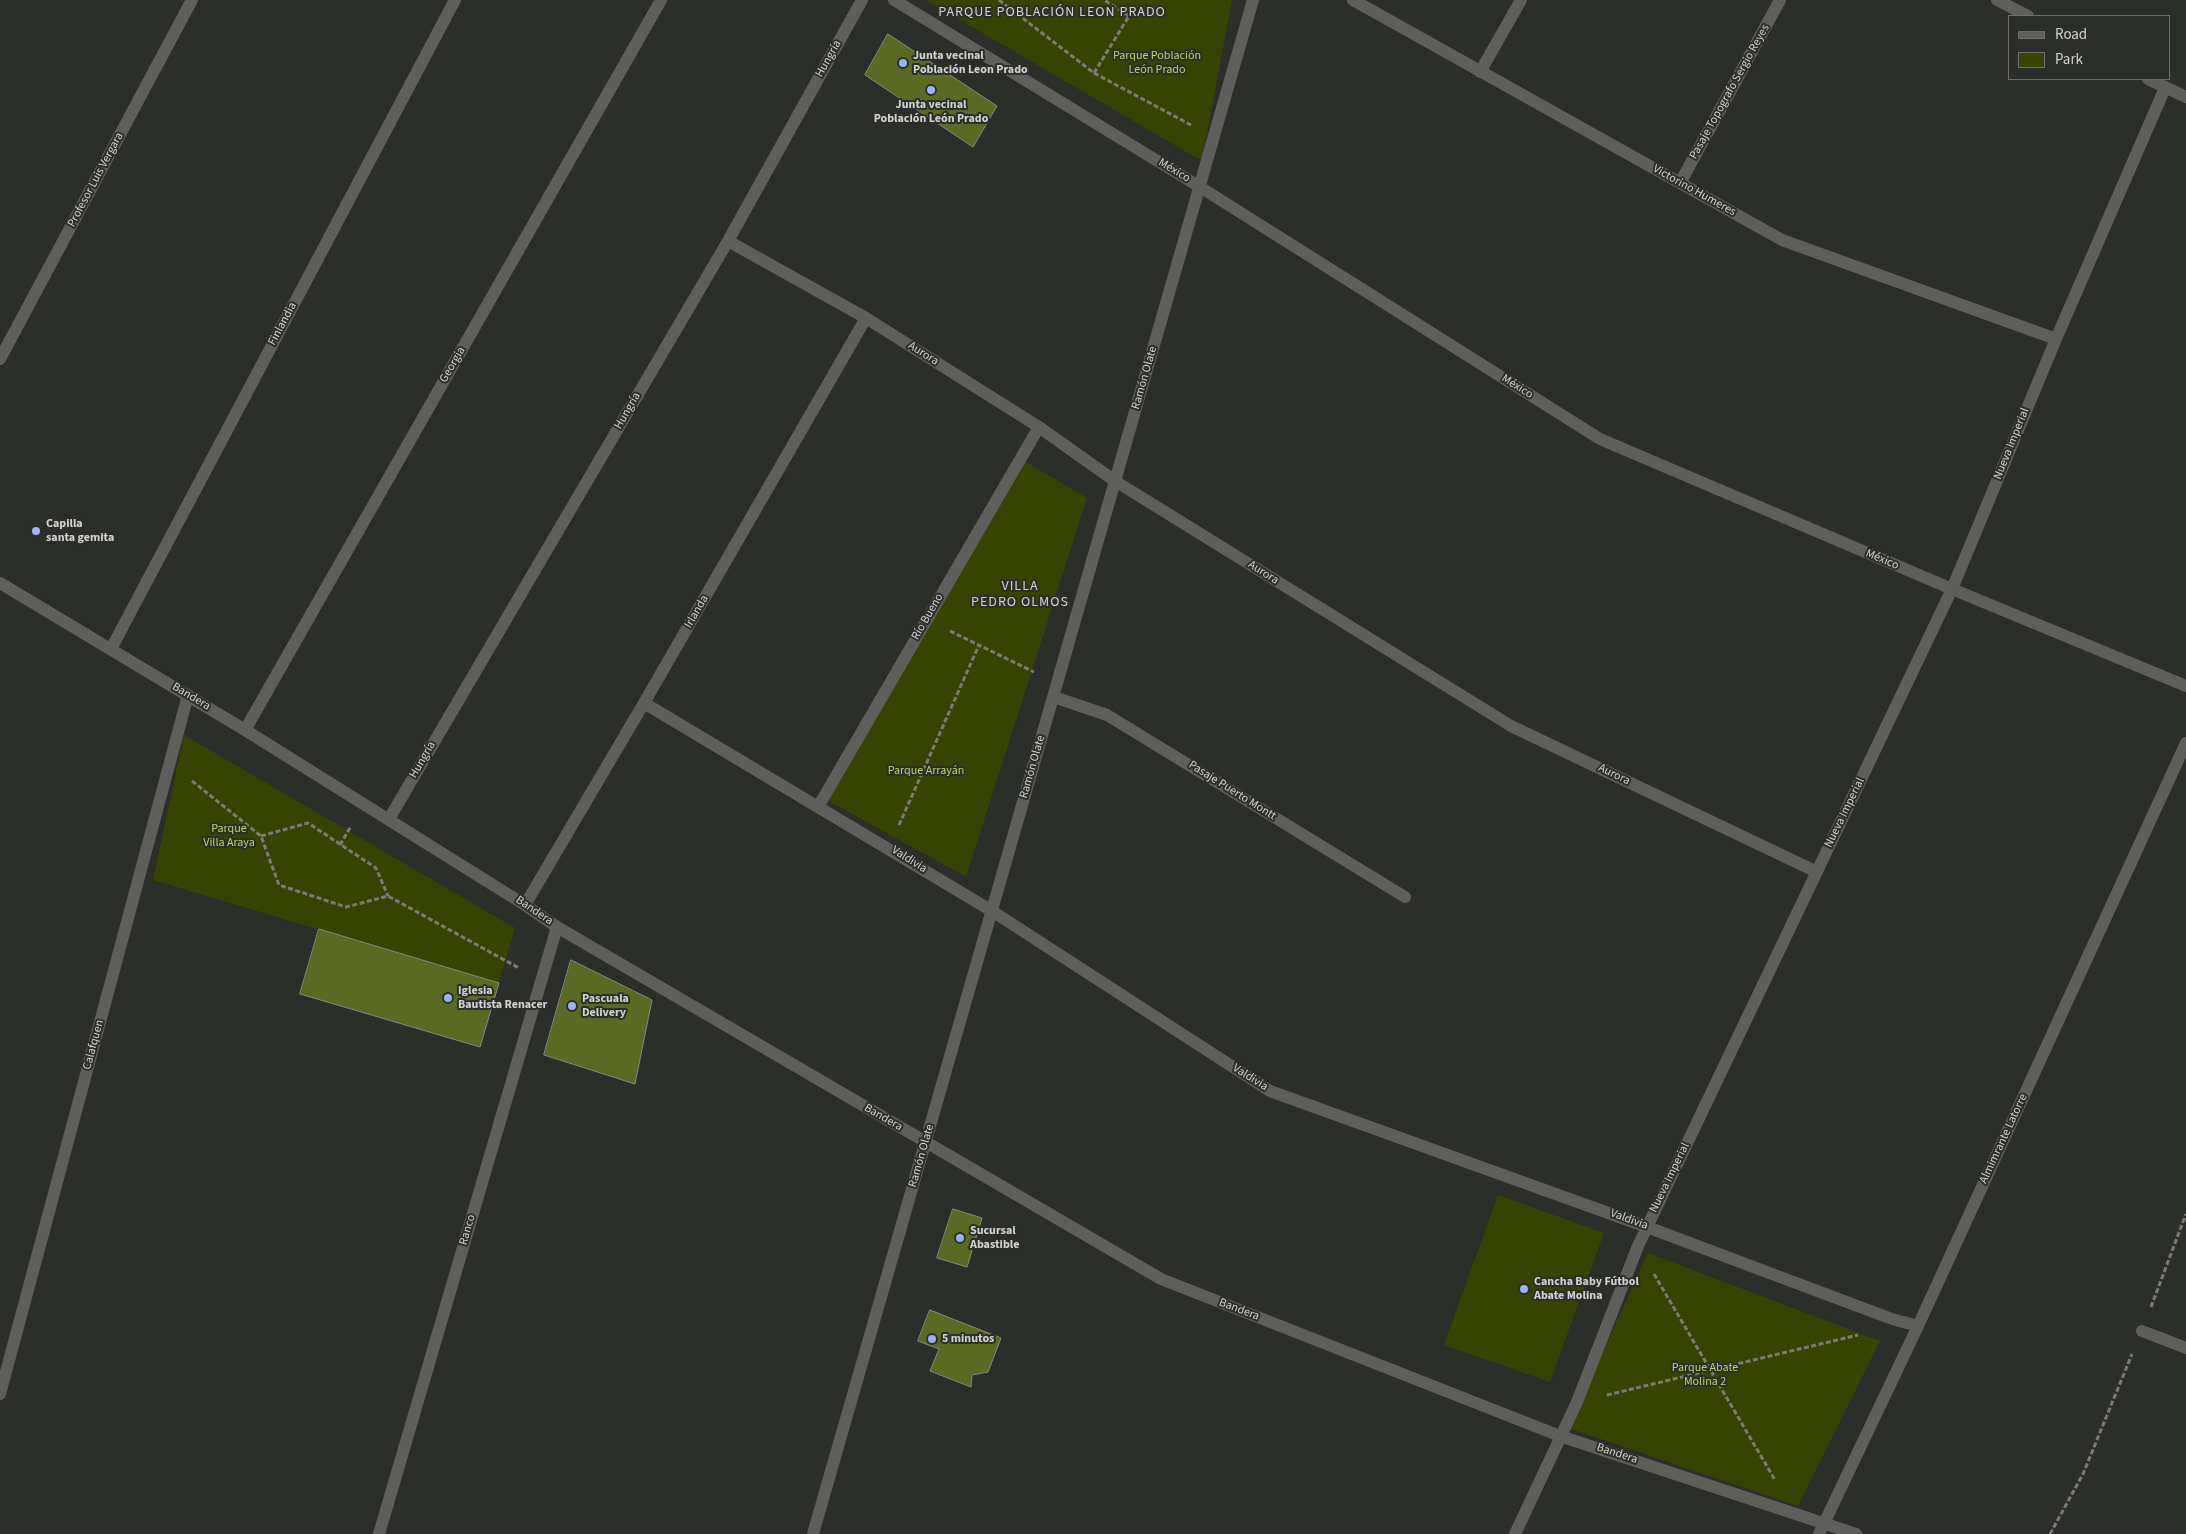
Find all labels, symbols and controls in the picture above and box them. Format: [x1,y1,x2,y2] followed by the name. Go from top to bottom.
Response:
[935,5,1169,21] district label: PARQUE POBLACIÓN LEON PRADO
[2008,15,2171,80] legend
[1687,22,1773,162] street label: Pasaje Topografo Sergio Reyes
[2055,24,2087,45] text: Road
[813,38,845,80] street label: Hungría
[913,49,1028,77] place label: Junta vecinal Población Leon Prado
[1113,49,1201,77] park label: Parque Población León Prado
[2055,49,2083,70] text: Park
[897,57,909,69] marker: Junta vecinal Población Leon Prado
[925,84,937,96] marker: Junta vecinal Población León Prado
[874,98,988,126] place label: Junta vecinal Población León Prado
[65,130,127,230] street label: Profesor Luis Vergara
[1155,156,1193,186] street label: México
[1650,162,1738,220] street label: Victorino Humeres
[266,300,300,348] street label: Finlandia
[905,339,941,369] street label: Aurora
[437,345,469,385] street label: Georgia
[1129,345,1161,411] street label: Ramón Olate
[1499,372,1535,402] street label: México
[612,390,644,432] street label: Hungría
[1991,406,2033,482] street label: Nueva Imperial
[46,517,114,545] place label: Capilla santa gemita
[30,525,42,537] marker: Capilla santa gemita
[1863,547,1901,573] street label: México
[1245,558,1281,588] street label: Aurora
[970,579,1070,612] district label: VILLA PEDRO OLMOS
[909,591,947,643] street label: Río Bueno
[682,593,712,631] street label: Irlanda
[169,680,213,714] street label: Bandera
[1017,734,1049,800] street label: Ramón Olate
[407,739,439,781] street label: Hungría
[1186,758,1278,824] street label: Pasaje Puerto Montt
[1596,761,1632,789] street label: Aurora
[888,764,964,778] park label: Parque Arrayán
[1822,776,1868,850] street label: Nueva Imperial
[203,822,255,850] park label: Parque Villa Araya
[889,843,929,877] street label: Valdivia
[512,893,556,929] street label: Bandera
[458,984,547,1012] place label: Iglesia Bautista Renacer
[442,992,454,1004] marker: Iglesia Bautista Renacer
[582,992,629,1020] place label: Pascuala Delivery
[566,1000,578,1012] marker: Pascuala Delivery
[80,1018,108,1072] street label: Calafquen
[1230,1061,1270,1095] street label: Valdivia
[1977,1092,2031,1186] street label: Almimrante Latorre
[861,1101,905,1135] street label: Bandera
[906,1123,938,1189] street label: Ramón Olate
[1647,1141,1693,1215] street label: Nueva Imperial
[1608,1207,1650,1233] street label: Valdivia
[457,1213,479,1247] street label: Ranco
[970,1224,1019,1252] place label: Sucursal Abastible
[954,1232,966,1244] marker: Sucursal Abastible
[1534,1275,1639,1303] place label: Cancha Baby Fútbol Abate Molina
[1518,1283,1530,1295] marker: Cancha Baby Fútbol Abate Molina
[1217,1296,1261,1324] street label: Bandera
[942,1332,994,1346] place label: 5 minutos
[926,1333,938,1345] marker: 5 minutos
[1672,1361,1738,1389] park label: Parque Abate Molina 2
[1595,1441,1639,1467] street label: Bandera

